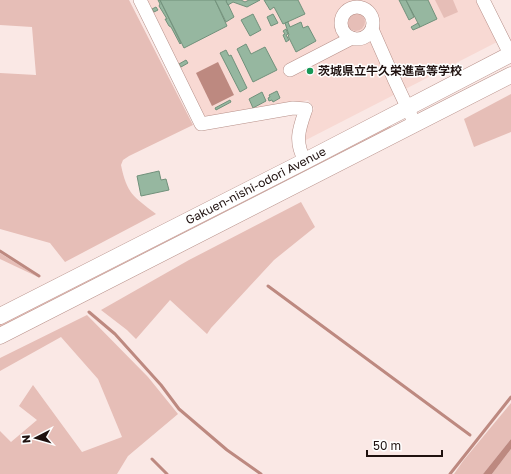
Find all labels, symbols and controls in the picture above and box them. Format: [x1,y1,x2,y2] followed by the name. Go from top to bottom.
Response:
[318,63,462,78] place label: 茨城県立牛久栄進高等学校
[305,66,315,76] marker: 茨城県立牛久栄進高等学校
[183,143,328,227] street label: Gakuen-nishi-odori Avenue
[16,418,56,458] north arrow
[367,432,442,458] scale bar
[19,434,32,444] text: N
[373,438,401,453] text: 50 m

